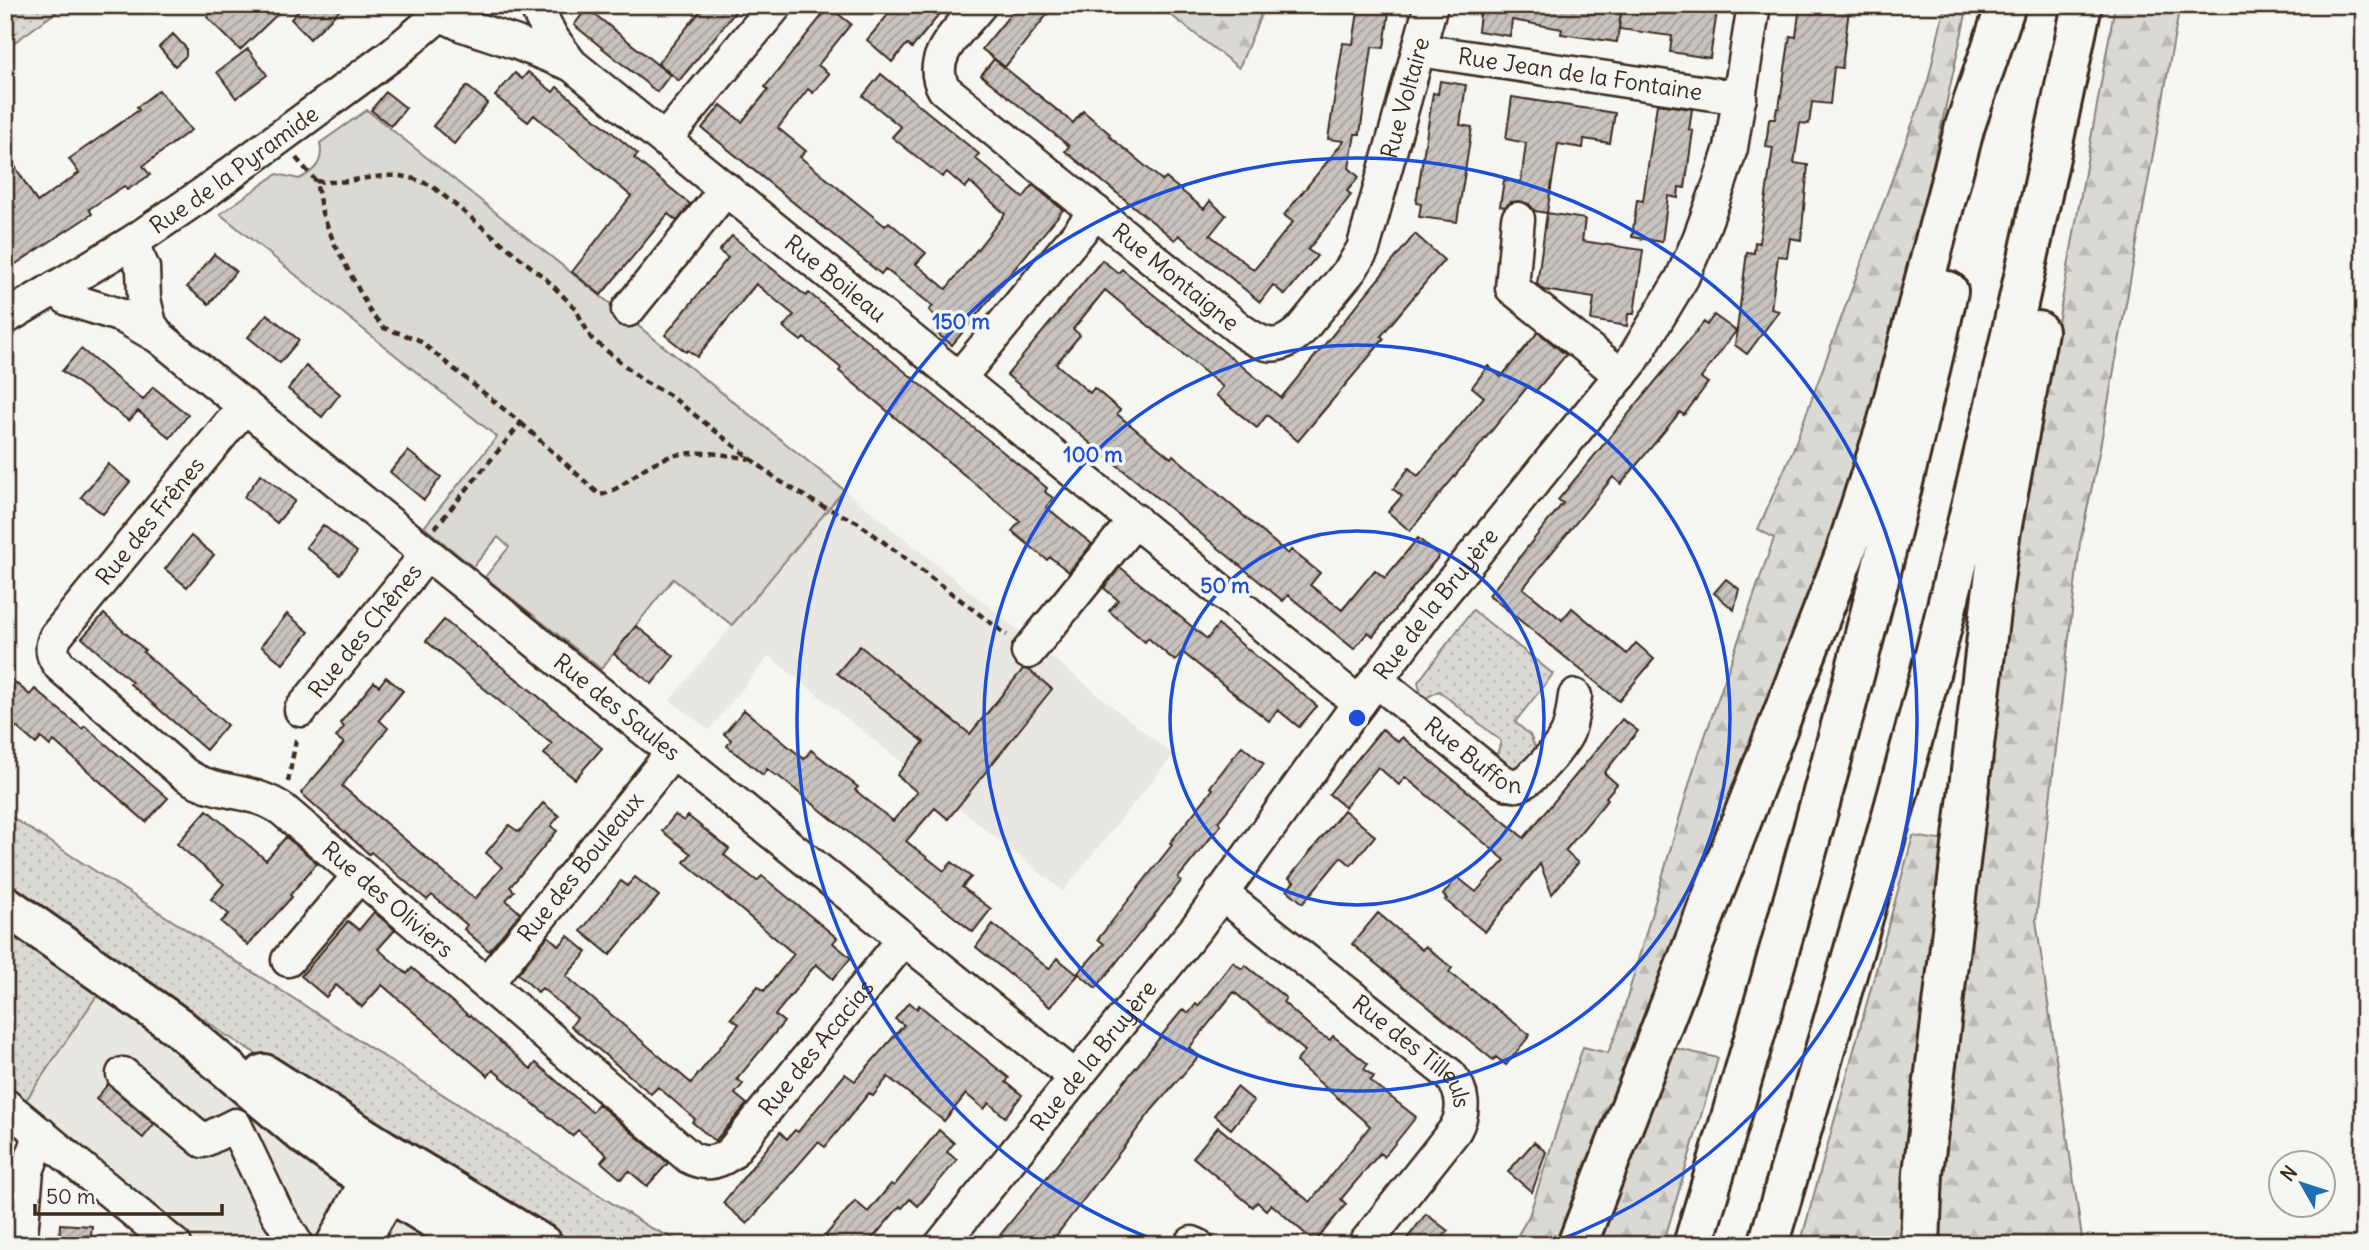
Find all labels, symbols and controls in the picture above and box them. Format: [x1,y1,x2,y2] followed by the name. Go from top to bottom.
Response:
[1374,34,1435,162] street label: Rue Voltaire
[1456,41,1704,106] street label: Rue Jean de la Fontaine
[144,99,324,240] street label: Rue de la Pyramide
[1107,217,1245,337] street label: Rue Montaigne
[779,228,893,328] street label: Rue Boileau
[932,308,990,335] text: 150 m
[1063,441,1123,468] text: 100 m
[89,451,210,591] street label: Rue des Frênes
[1367,522,1504,685] street label: Rue de la Bruyère
[302,557,428,703] street label: Rue des Chênes
[1200,572,1250,599] text: 50 m
[548,647,687,767] street label: Rue des Saules
[1345,706,1369,730] centre of rings
[1419,710,1522,799] street label: Rue Buffon
[511,786,649,948] street label: Rue des Bouleaux
[316,835,460,964] street label: Rue des Oliviers
[752,973,880,1121] street label: Rue des Acacias
[1024,974,1162,1137] street label: Rue de la Bruyère
[1347,988,1477,1109] street label: Rue des Tilleuls
[2268,1148,2338,1218] north arrow
[2275,1161,2302,1186] text: N
[35,1173,222,1217] scale bar
[46,1183,95,1210] text: 50 m

